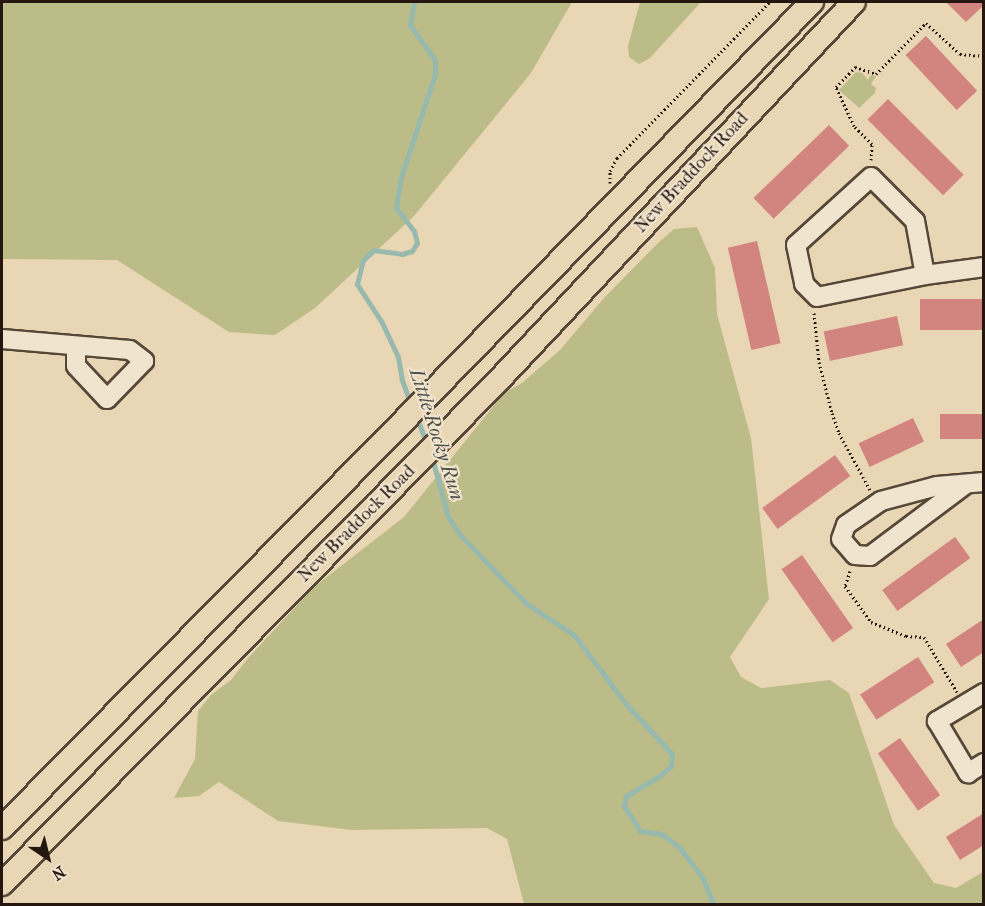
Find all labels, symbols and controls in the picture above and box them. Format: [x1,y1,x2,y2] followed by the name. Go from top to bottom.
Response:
[631,108,753,238] street label: New Braddock Road
[404,365,470,503] water label: Little Rocky Run
[294,461,420,587] street label: New Braddock Road
[18,828,78,888] north arrow
[48,862,69,884] text: N

